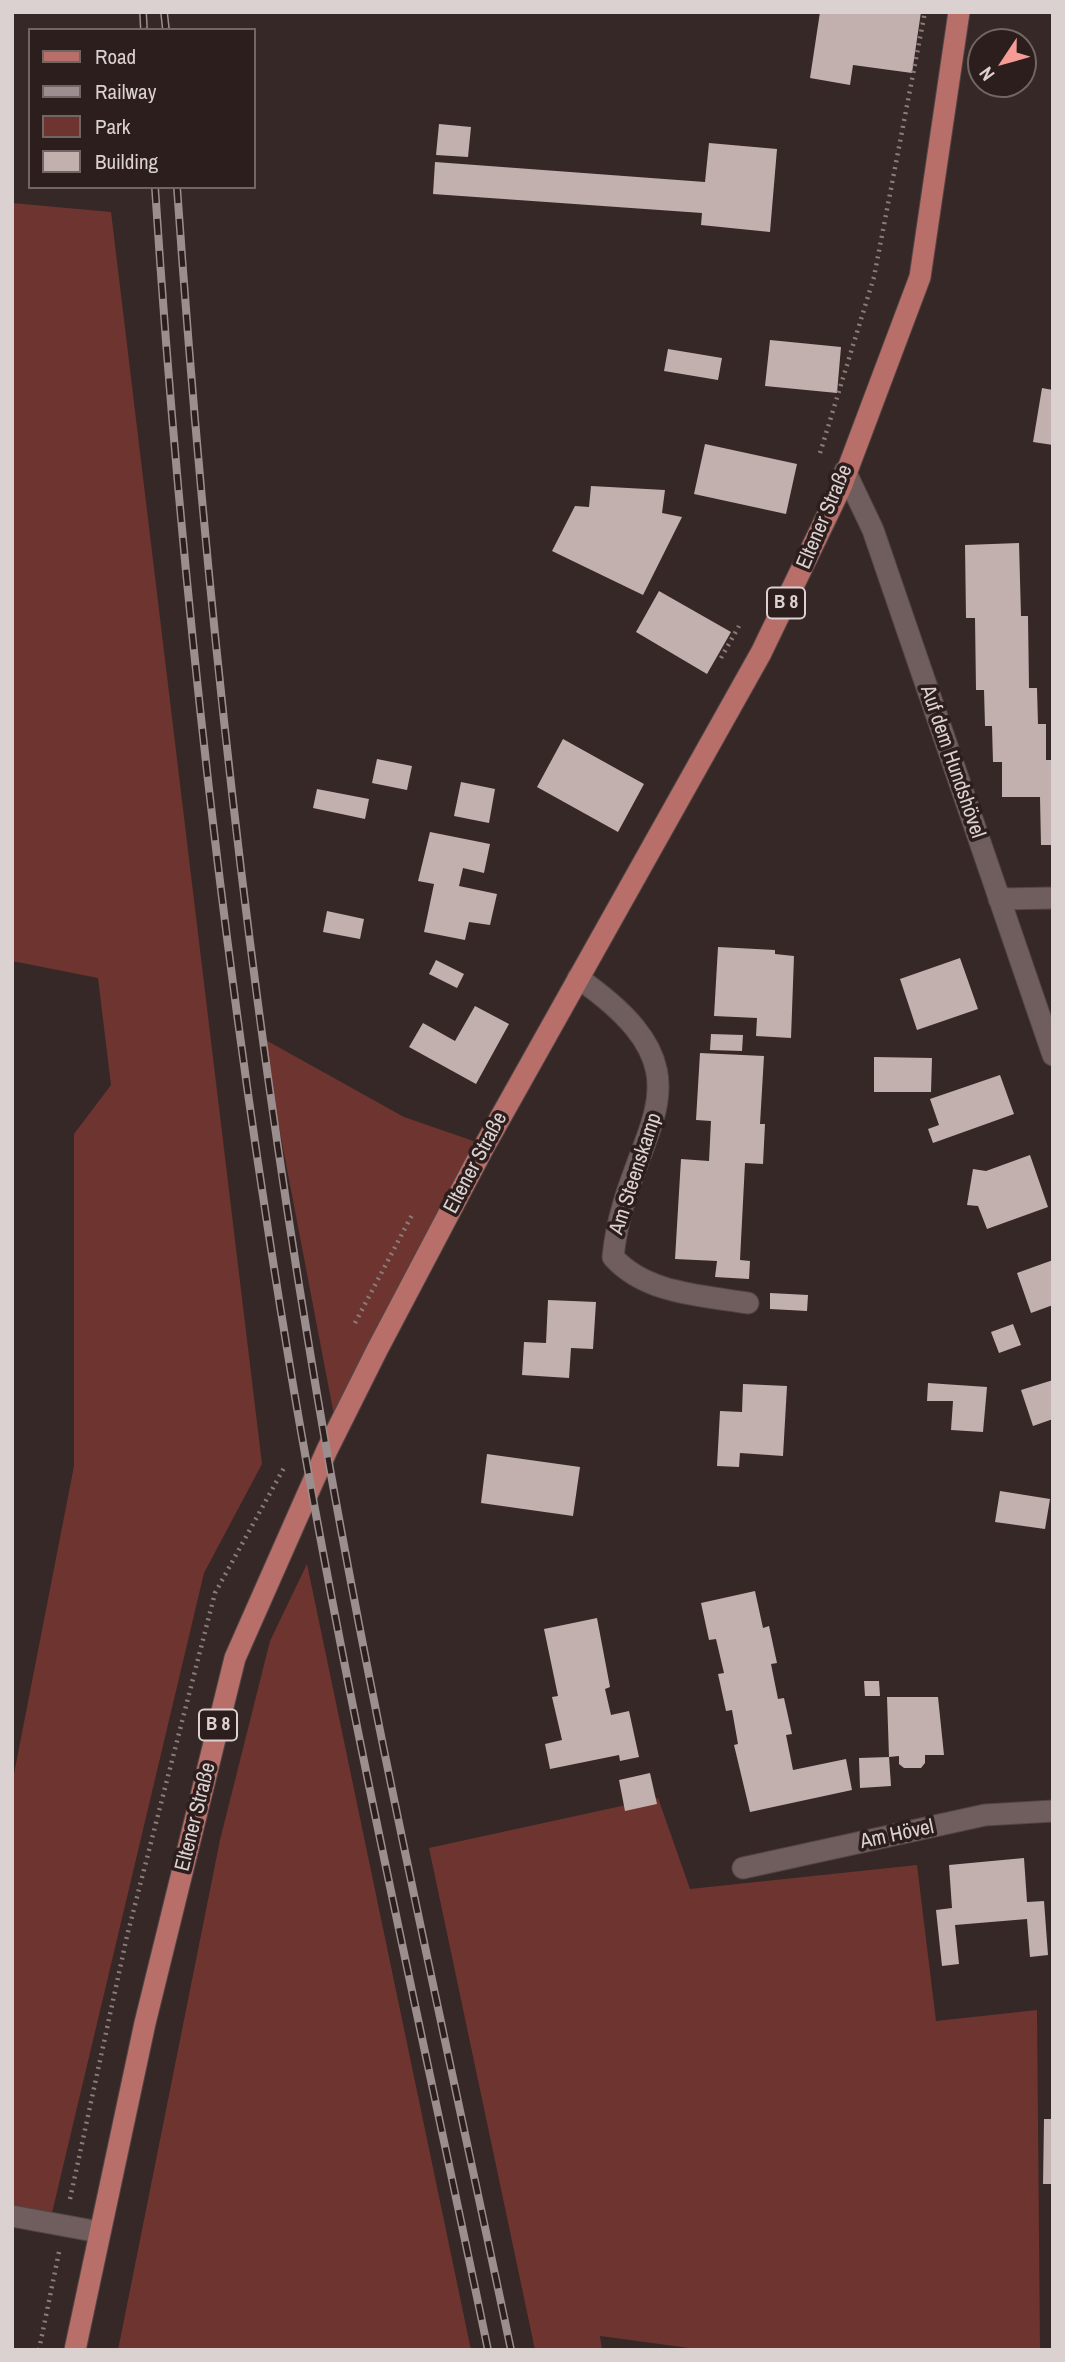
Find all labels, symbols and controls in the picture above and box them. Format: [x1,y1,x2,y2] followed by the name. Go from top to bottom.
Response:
[28,28,256,189] legend
[967,28,1037,98] north arrow
[95,42,136,71] text: Road
[973,62,1000,86] text: N
[95,77,156,106] text: Railway
[95,112,130,141] text: Park
[95,147,158,176] text: Building
[792,461,858,573] street label: Eltener Straße
[767,588,805,618] road number: B 8
[914,682,990,842] street label: Auf dem Hundshövel
[439,1108,513,1218] street label: Eltener Straße
[604,1110,668,1238] street label: Am Steenskamp
[199,1709,237,1740] road number: B 8
[170,1760,222,1874] street label: Eltener Straße
[858,1815,936,1855] street label: Am Hövel

